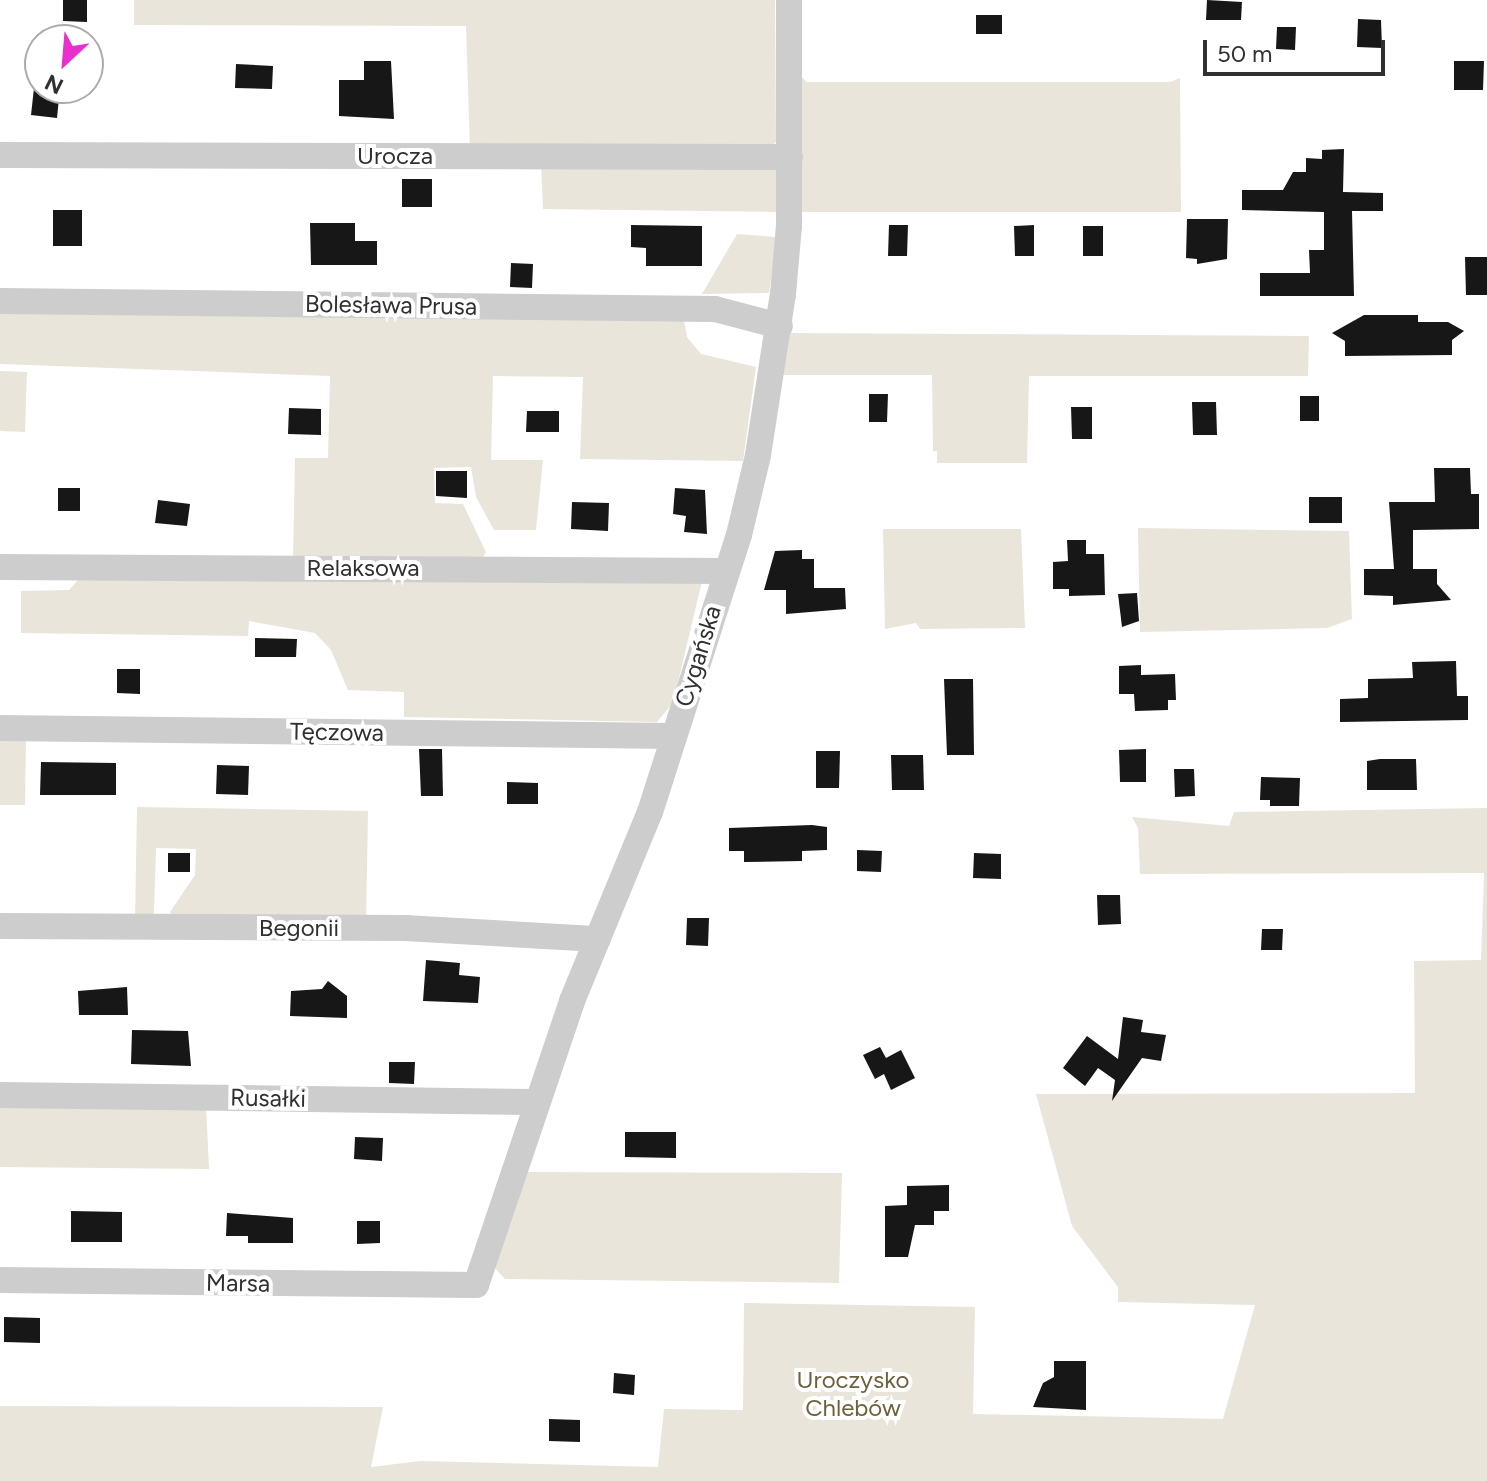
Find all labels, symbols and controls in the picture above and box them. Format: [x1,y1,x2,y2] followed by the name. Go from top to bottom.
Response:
[24,24,104,104] north arrow
[1207,24,1389,74] scale bar
[1217,39,1273,68] text: 50 m
[41,68,68,100] text: N
[357,142,433,170] street label: Urocza
[305,289,477,321] street label: Bolesława Prusa
[307,554,419,582] street label: Relaksowa
[669,602,727,710] street label: Cygańska
[290,717,384,747] street label: Tęczowa
[259,914,339,942] street label: Begonii
[230,1083,306,1113] street label: Rusałki
[206,1268,270,1298] street label: Marsa
[797,1366,909,1422] park label: Uroczysko Chlebów

